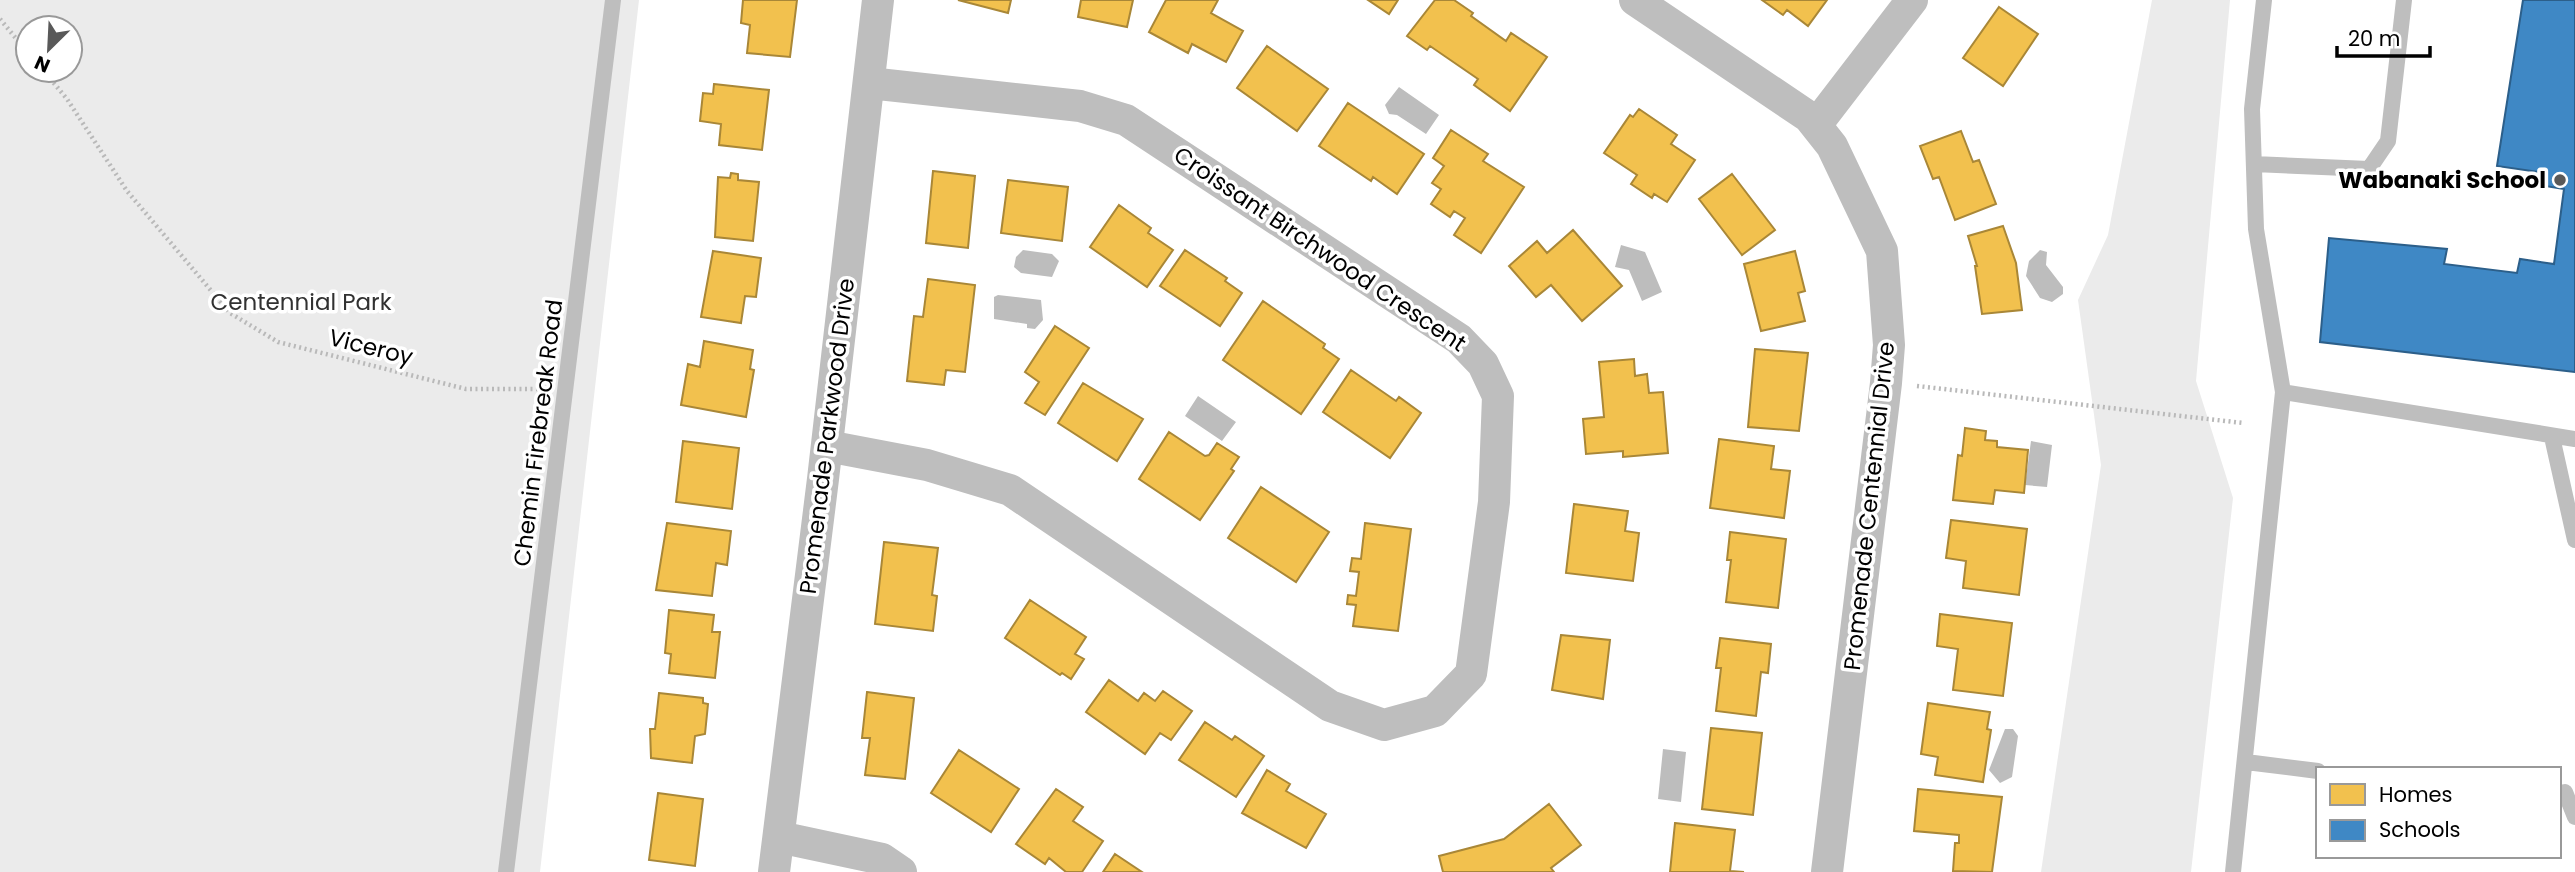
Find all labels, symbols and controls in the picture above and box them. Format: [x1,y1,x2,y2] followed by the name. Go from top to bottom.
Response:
[14,14,84,84] north arrow
[2337,14,2430,58] scale bar
[2348,24,2401,53] text: 20 m
[30,49,54,79] text: N
[1167,139,1473,359] street label: Croissant Birchwood Crescent
[2338,164,2546,196] place label: Wabanaki School
[2552,172,2568,188] marker: Wabanaki School
[792,276,862,596] street label: Promenade Parkwood Drive
[210,286,392,318] park label: Centennial Park
[506,298,570,568] street label: Chemin Firebreak Road
[326,321,416,373] street label: Viceroy
[1836,340,1902,672] street label: Promenade Centennial Drive
[2316,767,2561,858] legend
[2379,780,2453,809] text: Homes
[2379,815,2461,844] text: Schools

